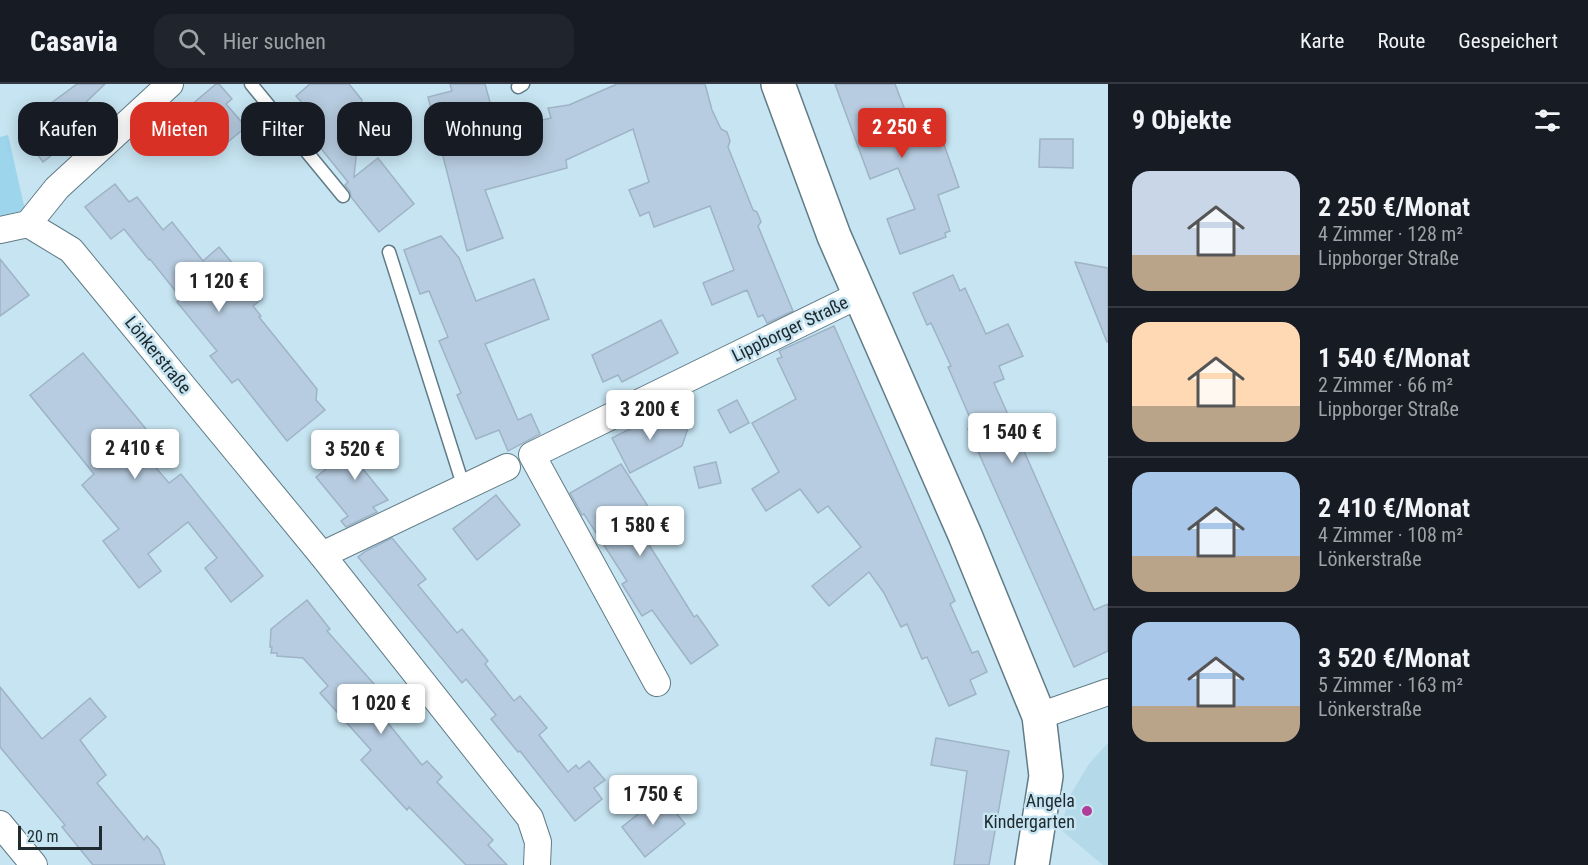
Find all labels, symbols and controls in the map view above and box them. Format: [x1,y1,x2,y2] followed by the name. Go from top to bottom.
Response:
[154,14,574,68] search box
[30,25,118,58] text: Casavia
[175,25,208,58] icon: search
[223,29,326,54] text: Hier suchen
[1300,29,1344,53] text: Karte
[1377,29,1425,53] text: Route
[1458,29,1558,53] text: Gespeichert
[18,102,118,156] chip: Kaufen
[130,102,229,156] chip: Mieten
[241,102,325,156] chip: Filter
[337,102,412,156] chip: Neu
[424,102,543,156] chip: Wohnung
[1531,104,1564,137] icon: filters
[1132,105,1231,135] text: 9 Objekte
[847,108,957,159] pin: 2 250 €
[872,115,932,139] text: 2 250 €
[1318,192,1470,222] text: 2 250 €/Monat
[1180,195,1252,267] icon: home
[1318,222,1463,246] text: 4 Zimmer · 128 m²
[1318,246,1459,270] text: Lippborger Straße
[164,262,274,313] pin: 1 120 €
[189,269,249,293] text: 1 120 €
[728,291,851,366] street label: Lippborger Straße
[121,312,196,398] street label: Lönkerstraße
[1318,343,1470,373] text: 1 540 €/Monat
[1180,346,1252,418] icon: home
[1318,373,1453,397] text: 2 Zimmer · 66 m²
[595,390,705,441] pin: 3 200 €
[620,397,680,421] text: 3 200 €
[1318,397,1459,421] text: Lippborger Straße
[957,413,1067,464] pin: 1 540 €
[982,420,1042,444] text: 1 540 €
[80,429,190,480] pin: 2 410 €
[300,430,410,481] pin: 3 520 €
[105,436,165,460] text: 2 410 €
[325,437,385,461] text: 3 520 €
[1318,493,1470,523] text: 2 410 €/Monat
[1180,496,1252,568] icon: home
[585,506,695,557] pin: 1 580 €
[610,513,670,537] text: 1 580 €
[1318,523,1463,547] text: 4 Zimmer · 108 m²
[1318,547,1422,571] text: Lönkerstraße
[1318,643,1470,673] text: 3 520 €/Monat
[1180,646,1252,718] icon: home
[1318,673,1463,697] text: 5 Zimmer · 163 m²
[326,684,436,735] pin: 1 020 €
[351,691,411,715] text: 1 020 €
[1318,697,1422,721] text: Lönkerstraße
[598,775,708,826] pin: 1 750 €
[623,782,683,806] text: 1 750 €
[984,790,1075,832] place label: Angela Kindergarten
[1080,804,1094,818] marker: Angela Kindergarten
[18,823,102,850] scale bar
[27,827,59,846] text: 20 m

